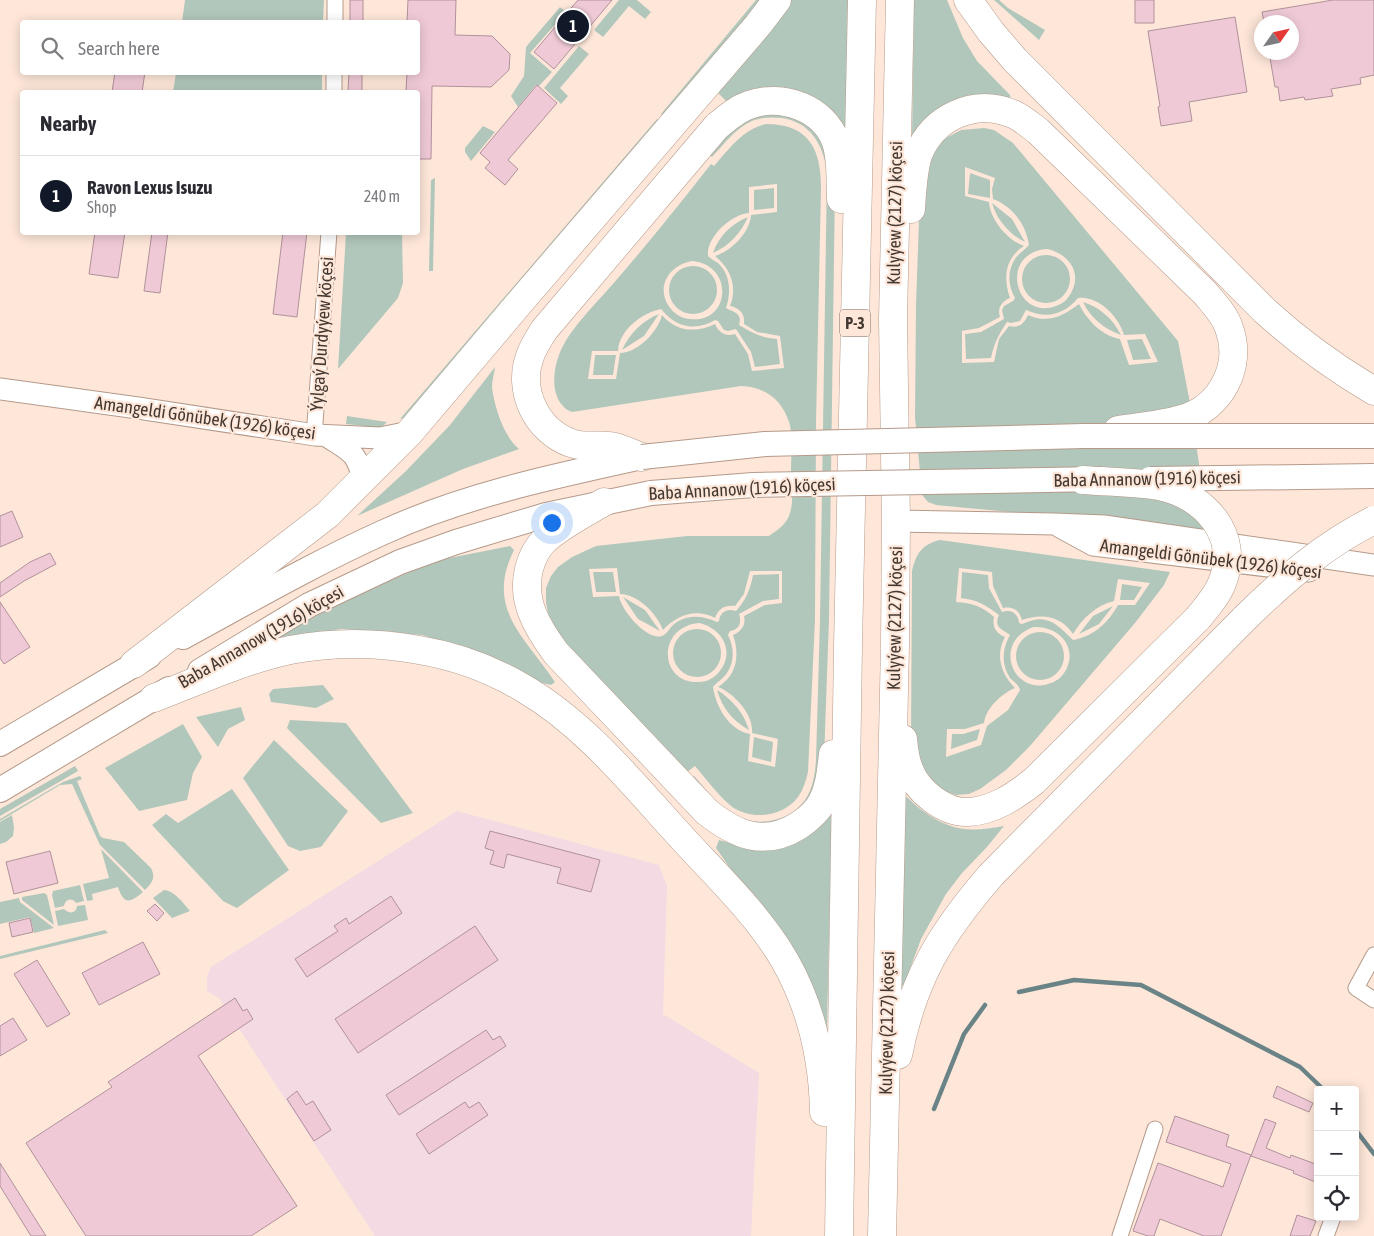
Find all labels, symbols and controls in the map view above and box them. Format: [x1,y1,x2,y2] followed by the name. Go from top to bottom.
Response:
[557,7,589,45] pin: 1
[1254,15,1299,60] north arrow
[20,20,420,75] search box
[38,34,66,62] icon: search
[78,37,160,59] text: Search here
[40,111,96,135] text: Nearby
[883,141,906,285] street label: Kulyýew (2127) köçesi
[87,176,212,198] text: Ravon Lexus Isuzu
[52,187,60,205] text: 1
[364,187,400,205] text: 240 m
[87,198,117,216] text: Shop
[306,256,337,412] street label: Ýylgaý Durdyýew köçesi
[840,309,870,336] road number: P-3
[93,392,317,443] street label: Amangeldi Gönübek (1926) köçesi
[1053,466,1241,491] street label: Baba Annanow (1916) köçesi
[648,473,836,504] street label: Baba Annanow (1916) köçesi
[539,510,565,536] your location
[1099,534,1323,583] street label: Amangeldi Gönübek (1926) köçesi
[883,546,906,690] street label: Kulyýew (2127) köçesi
[174,581,347,693] street label: Baba Annanow (1916) köçesi
[875,951,898,1095] street label: Kulyýew (2127) köçesi
[1314,1086,1359,1221] map controls
[1314,1086,1359,1131] button: +
[1314,1131,1359,1176] button: −
[1314,1176,1359,1221] button: locate

